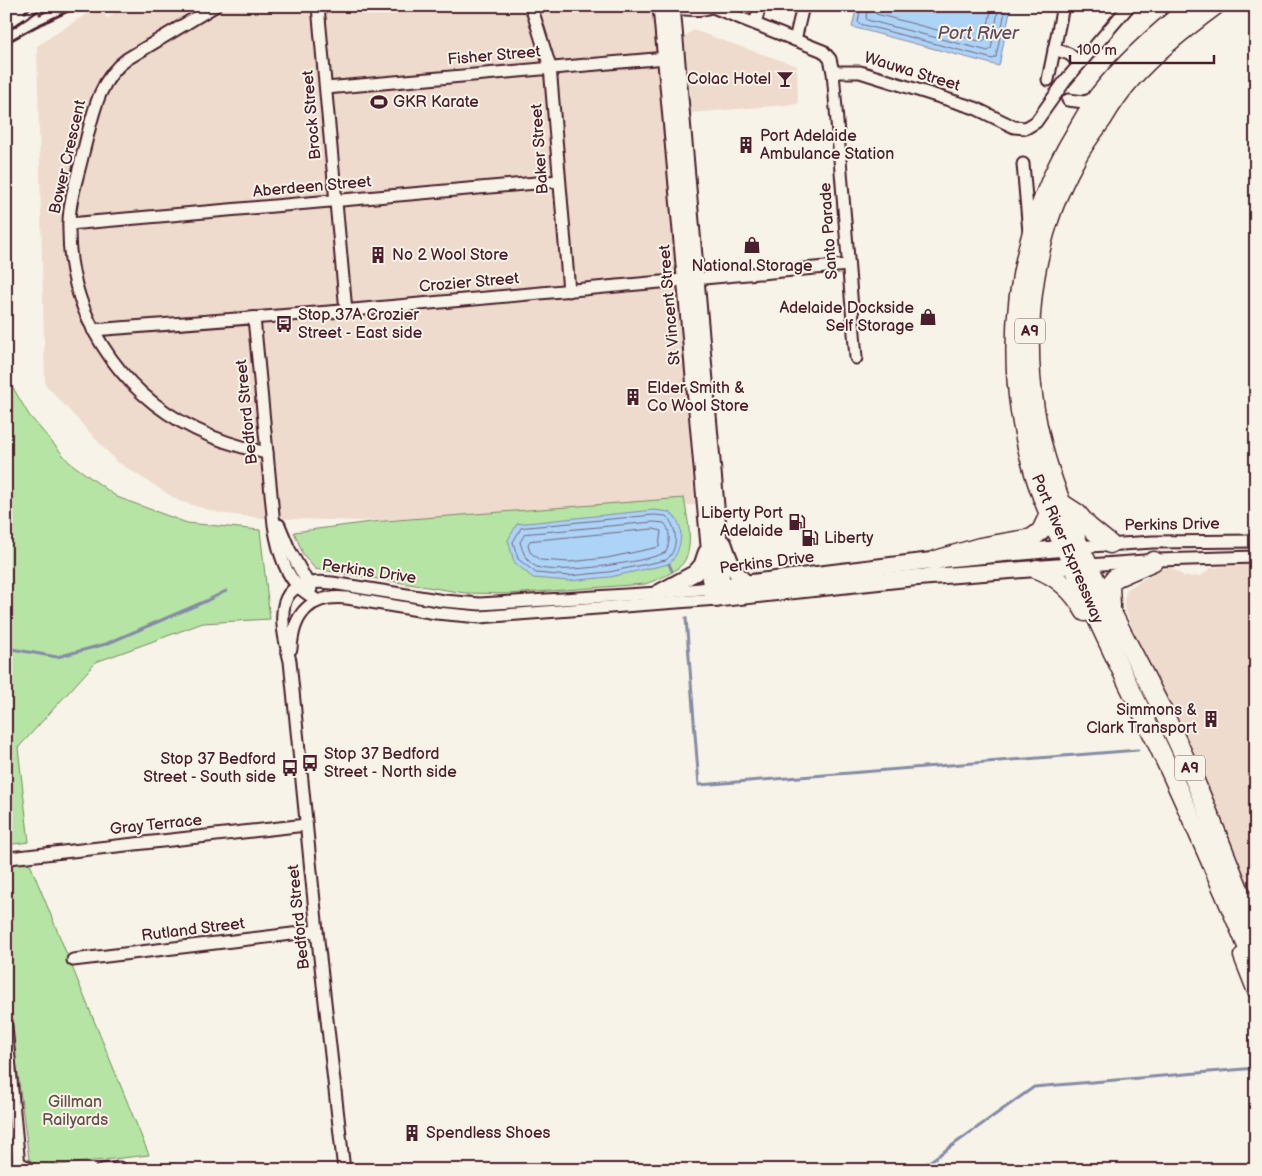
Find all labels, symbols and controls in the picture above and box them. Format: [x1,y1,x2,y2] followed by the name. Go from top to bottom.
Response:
[937,23,1020,44] water label: Port River
[1070,32,1213,64] scale bar
[1077,41,1117,60] text: 100 m
[447,42,541,70] street label: Fisher Street
[862,48,962,96] street label: Wauwa Street
[299,69,325,161] street label: Brock Street
[775,69,795,89] bar icon: Colac Hotel
[687,70,771,89] place label: Colac Hotel
[369,92,389,112] sports icon: GKR Karate
[393,93,479,112] place label: GKR Karate
[46,98,90,216] street label: Bower Crescent
[527,103,553,195] street label: Baker Street
[760,127,894,164] place label: Port Adelaide Ambulance Station
[736,135,756,155] building icon: Port Adelaide Ambulance Station
[252,172,372,202] street label: Aberdeen Street
[816,181,842,280] street label: Santo Parade
[742,235,762,255] shop icon: National Storage
[655,244,685,366] street label: St Vincent Street
[368,245,388,265] building icon: No 2 Wool Store
[392,246,509,265] place label: No 2 Wool Store
[692,257,813,276] place label: National Storage
[418,269,520,297] street label: Crozier Street
[779,299,915,336] place label: Adelaide Dockside Self Storage
[298,306,423,343] place label: Stop 37A Crozier Street - East side
[918,307,938,327] shop icon: Adelaide Dockside Self Storage
[274,314,294,334] bus stop icon: Stop 37A Crozier Street - East side
[1015,318,1045,344] road number: A9
[232,358,262,466] street label: Bedford Street
[647,379,749,416] place label: Elder Smith & Co Wool Store
[623,387,643,407] building icon: Elder Smith & Co Wool Store
[1027,472,1107,627] street label: Port River Expressway
[701,504,784,541] place label: Liberty Port Adelaide
[787,512,807,532] fuel station icon: Liberty Port Adelaide
[1124,515,1220,535] street label: Perkins Drive
[800,528,820,548] fuel station icon: Liberty
[824,529,874,548] place label: Liberty
[719,548,816,578] street label: Perkins Drive
[321,556,418,588] street label: Perkins Drive
[1086,701,1197,738] place label: Simmons & Clark Transport
[1201,709,1221,729] building icon: Simmons & Clark Transport
[324,745,457,782] place label: Stop 37 Bedford Street - North side
[143,750,276,787] place label: Stop 37 Bedford Street - South side
[300,753,320,773] bus stop icon: Stop 37 Bedford Street - North side
[1175,756,1205,780] road number: A9
[280,758,300,778] bus stop icon: Stop 37 Bedford Street - South side
[109,811,203,839] street label: Gray Terrace
[284,863,314,971] street label: Bedford Street
[140,914,246,946] street label: Rutland Street
[42,1093,108,1130] park label: Gillman Railyards
[402,1123,422,1143] building icon: Spendless Shoes
[426,1124,551,1143] place label: Spendless Shoes

